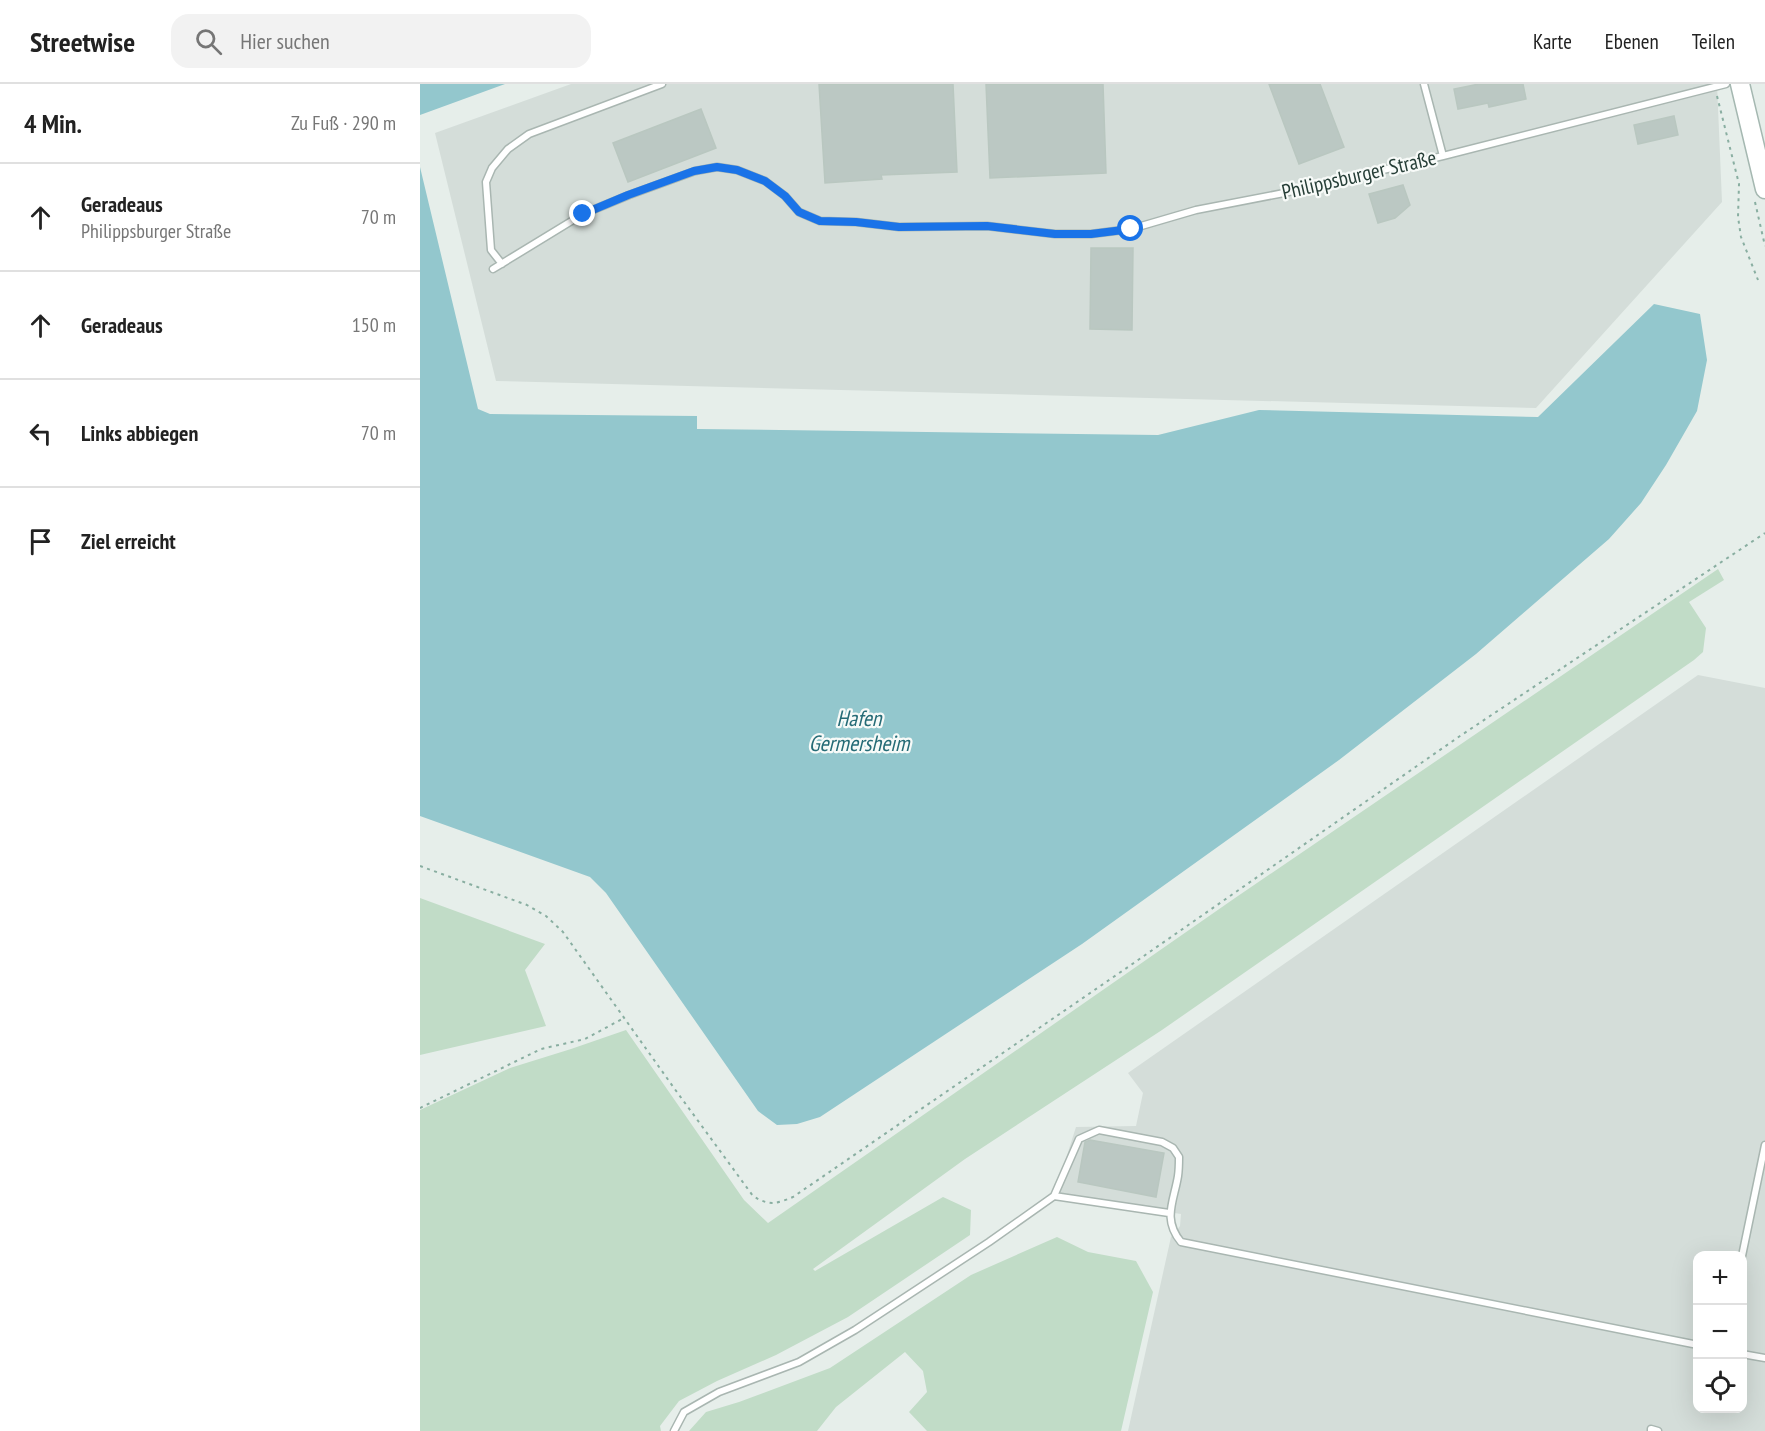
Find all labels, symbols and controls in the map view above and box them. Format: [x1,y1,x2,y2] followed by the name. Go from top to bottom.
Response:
[171,14,591,68] search box
[30,23,135,60] text: Streetwise
[192,25,225,58] icon: search
[240,27,330,55] text: Hier suchen
[1533,28,1572,55] text: Karte
[1605,28,1659,55] text: Ebenen
[1692,28,1735,55] text: Teilen
[24,107,82,140] text: 4 Min.
[291,110,396,136] text: Zu Fuß · 290 m
[1279,144,1439,205] street label: Philippsburger Straße
[81,190,163,218] text: Geradeaus
[569,200,595,226] route end
[24,201,57,234] icon: ahead
[361,204,396,230] text: 70 m
[1117,215,1143,241] route start
[81,218,231,244] text: Philippsburger Straße
[24,309,57,342] icon: ahead
[81,311,163,339] text: Geradeaus
[352,312,396,338] text: 150 m
[24,417,57,450] icon: left
[81,419,198,447] text: Links abbiegen
[361,420,396,446] text: 70 m
[24,525,57,558] icon: arrive
[81,527,176,555] text: Ziel erreicht
[809,704,911,757] water label: Hafen Germersheim
[1693,1251,1747,1413] map controls
[1693,1251,1747,1305] button: +
[1693,1305,1747,1359] button: −
[1693,1359,1747,1413] button: locate

